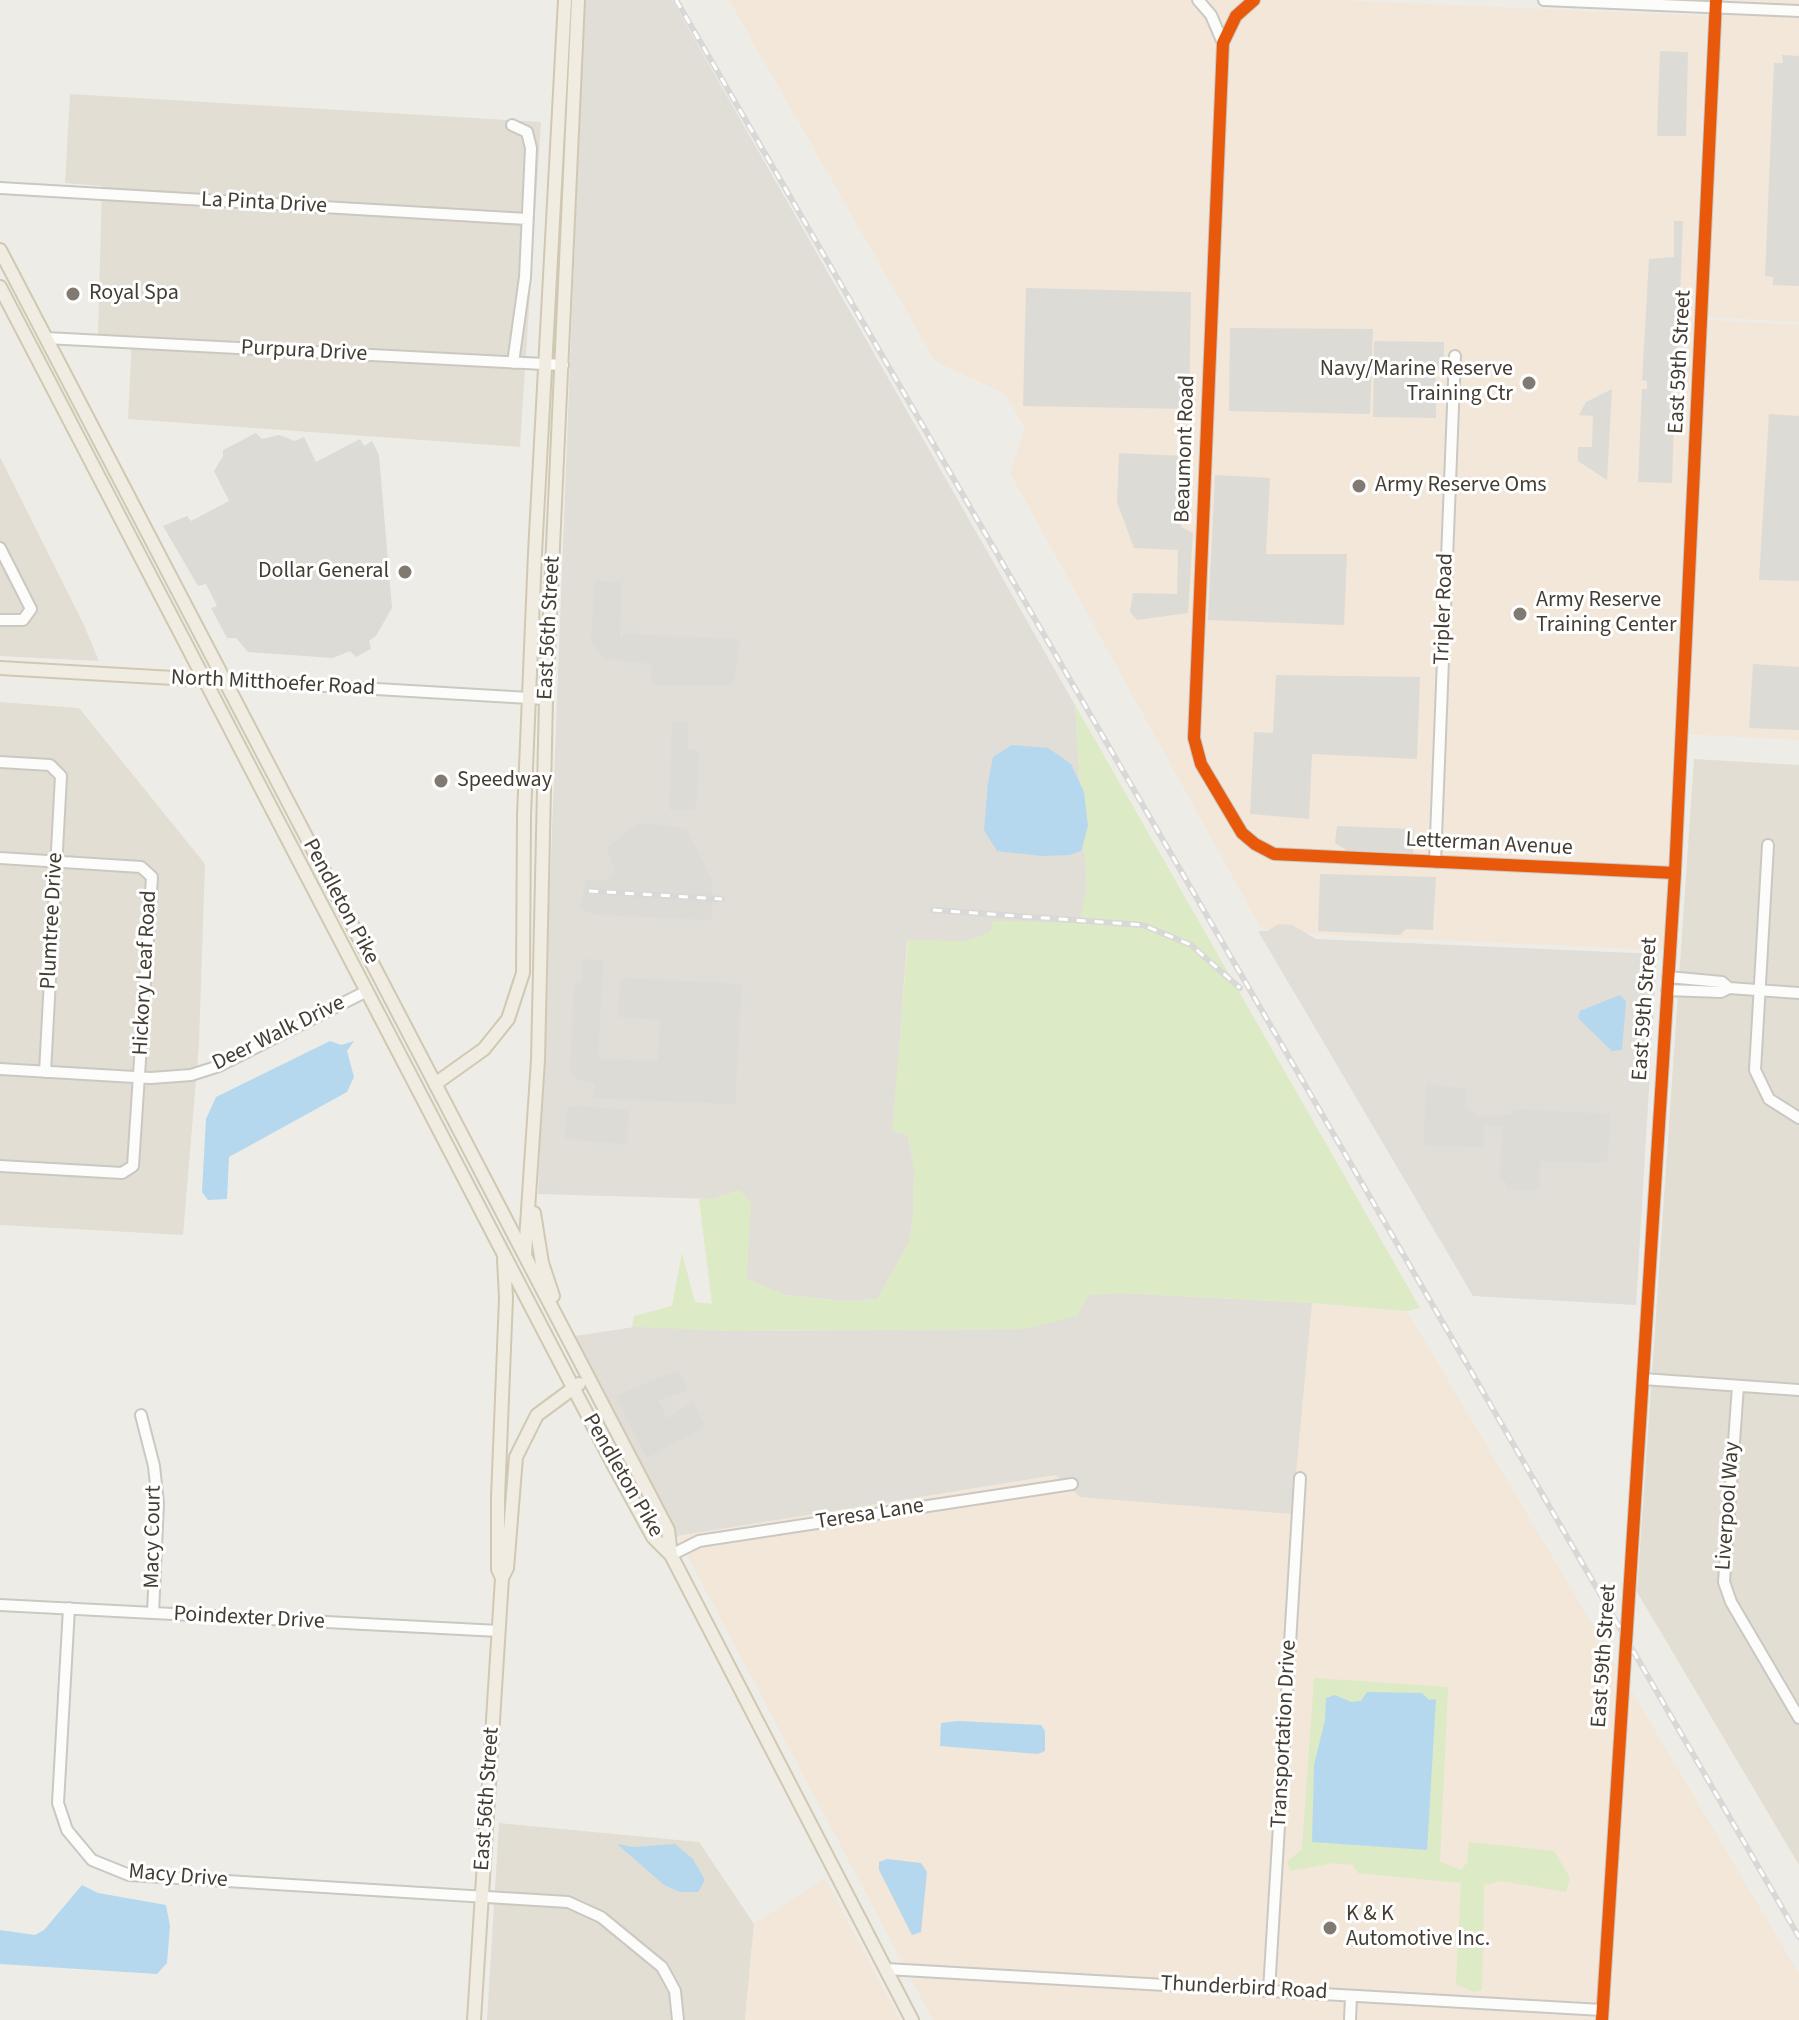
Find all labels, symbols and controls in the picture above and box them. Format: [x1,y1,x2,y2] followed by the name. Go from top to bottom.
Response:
[200,188,328,220] street label: La Pinta Drive
[89,281,179,307] place label: Royal Spa
[64,285,82,303] marker: Royal Spa
[1664,289,1698,435] street label: East 59th Street
[240,336,368,368] street label: Purpura Drive
[1320,357,1513,408] place label: Navy/Marine Reserve Training Ctr
[1520,374,1538,392] marker: Navy/Marine Reserve Training Ctr
[1170,375,1202,523] street label: Beaumont Road
[1375,473,1547,499] place label: Army Reserve Oms
[1350,477,1368,495] marker: Army Reserve Oms
[1430,553,1460,665] street label: Tripler Road
[533,555,567,701] street label: East 56th Street
[258,559,389,585] place label: Dollar General
[396,563,414,581] marker: Dollar General
[1536,588,1677,640] place label: Army Reserve Training Center
[1511,605,1529,623] marker: Army Reserve Training Center
[170,665,376,703] street label: North Mitthoefer Road
[457,768,552,794] place label: Speedway
[432,772,450,790] marker: Speedway
[1405,827,1573,863] street label: Letterman Avenue
[296,835,384,969] street label: Pendleton Pike
[36,852,70,990] street label: Plumtree Drive
[128,890,164,1056] street label: Hickory Leaf Road
[1628,936,1664,1082] street label: East 59th Street
[209,991,349,1077] street label: Deer Walk Drive
[576,1410,668,1542] street label: Pendleton Pike
[1711,1441,1747,1571] street label: Liverpool Way
[140,1485,168,1589] street label: Macy Court
[814,1493,926,1537] street label: Teresa Lane
[1587,1583,1623,1729] street label: East 59th Street
[173,1602,325,1636] street label: Poindexter Drive
[1267,1639,1303,1829] street label: Transportation Drive
[470,1726,506,1872] street label: East 56th Street
[127,1860,229,1894] street label: Macy Drive
[1346,1902,1490,1954] place label: K & K Automotive Inc.
[1321,1919,1339,1937] marker: K & K Automotive Inc.
[1160,1971,1328,2007] street label: Thunderbird Road

